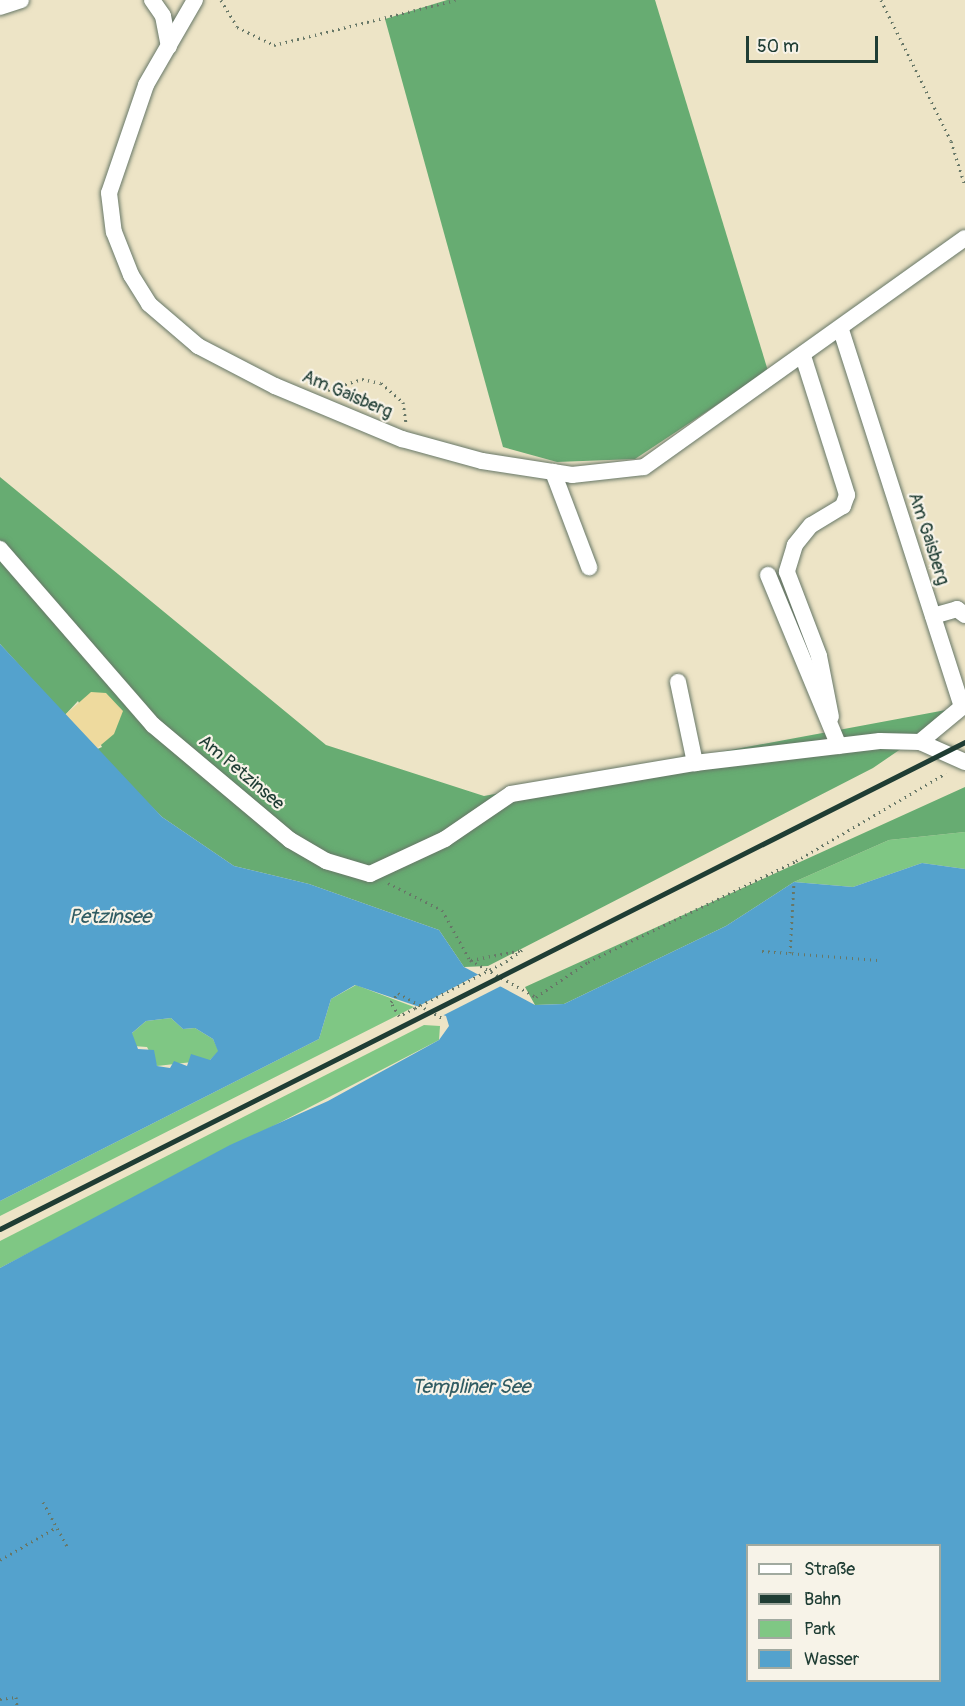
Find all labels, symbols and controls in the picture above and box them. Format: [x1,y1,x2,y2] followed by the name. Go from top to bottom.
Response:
[749,24,881,62] scale bar
[757,35,799,58] text: 50 m
[299,366,395,424] street label: Am Gaisberg
[903,490,953,588] street label: Am Gaisberg
[194,731,288,815] street label: Am Petzinsee
[69,904,151,928] water label: Petzinsee
[412,1374,530,1398] water label: Templiner See
[746,1544,941,1682] legend
[804,1558,855,1581] text: Straße
[804,1588,841,1611] text: Bahn
[804,1618,836,1641] text: Park
[804,1648,859,1671] text: Wasser

